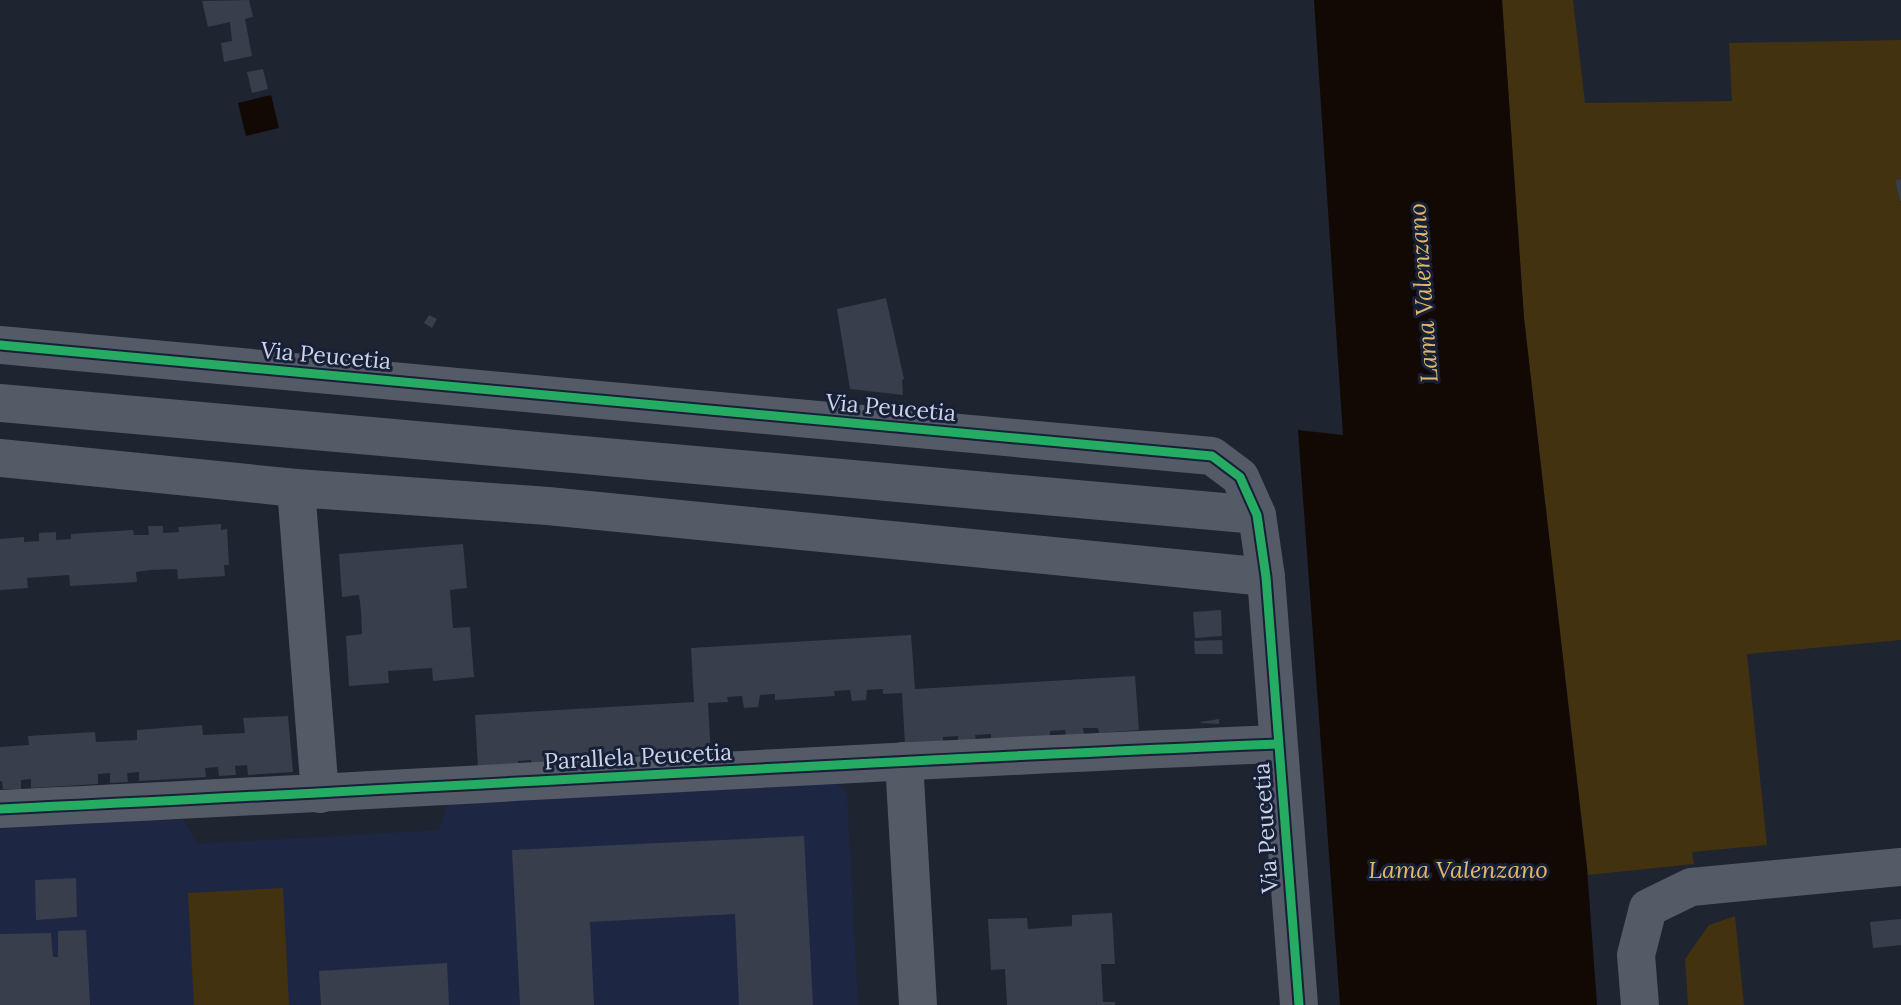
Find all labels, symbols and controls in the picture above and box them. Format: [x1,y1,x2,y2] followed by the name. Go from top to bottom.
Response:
[1401,202,1445,384] water label: Lama Valenzano
[259,335,392,375] street label: Via Peucetia
[824,387,957,427] street label: Via Peucetia
[543,737,733,775] street label: Parallela Peucetia
[1246,762,1284,895] street label: Via Peucetia
[1368,854,1548,885] water label: Lama Valenzano

